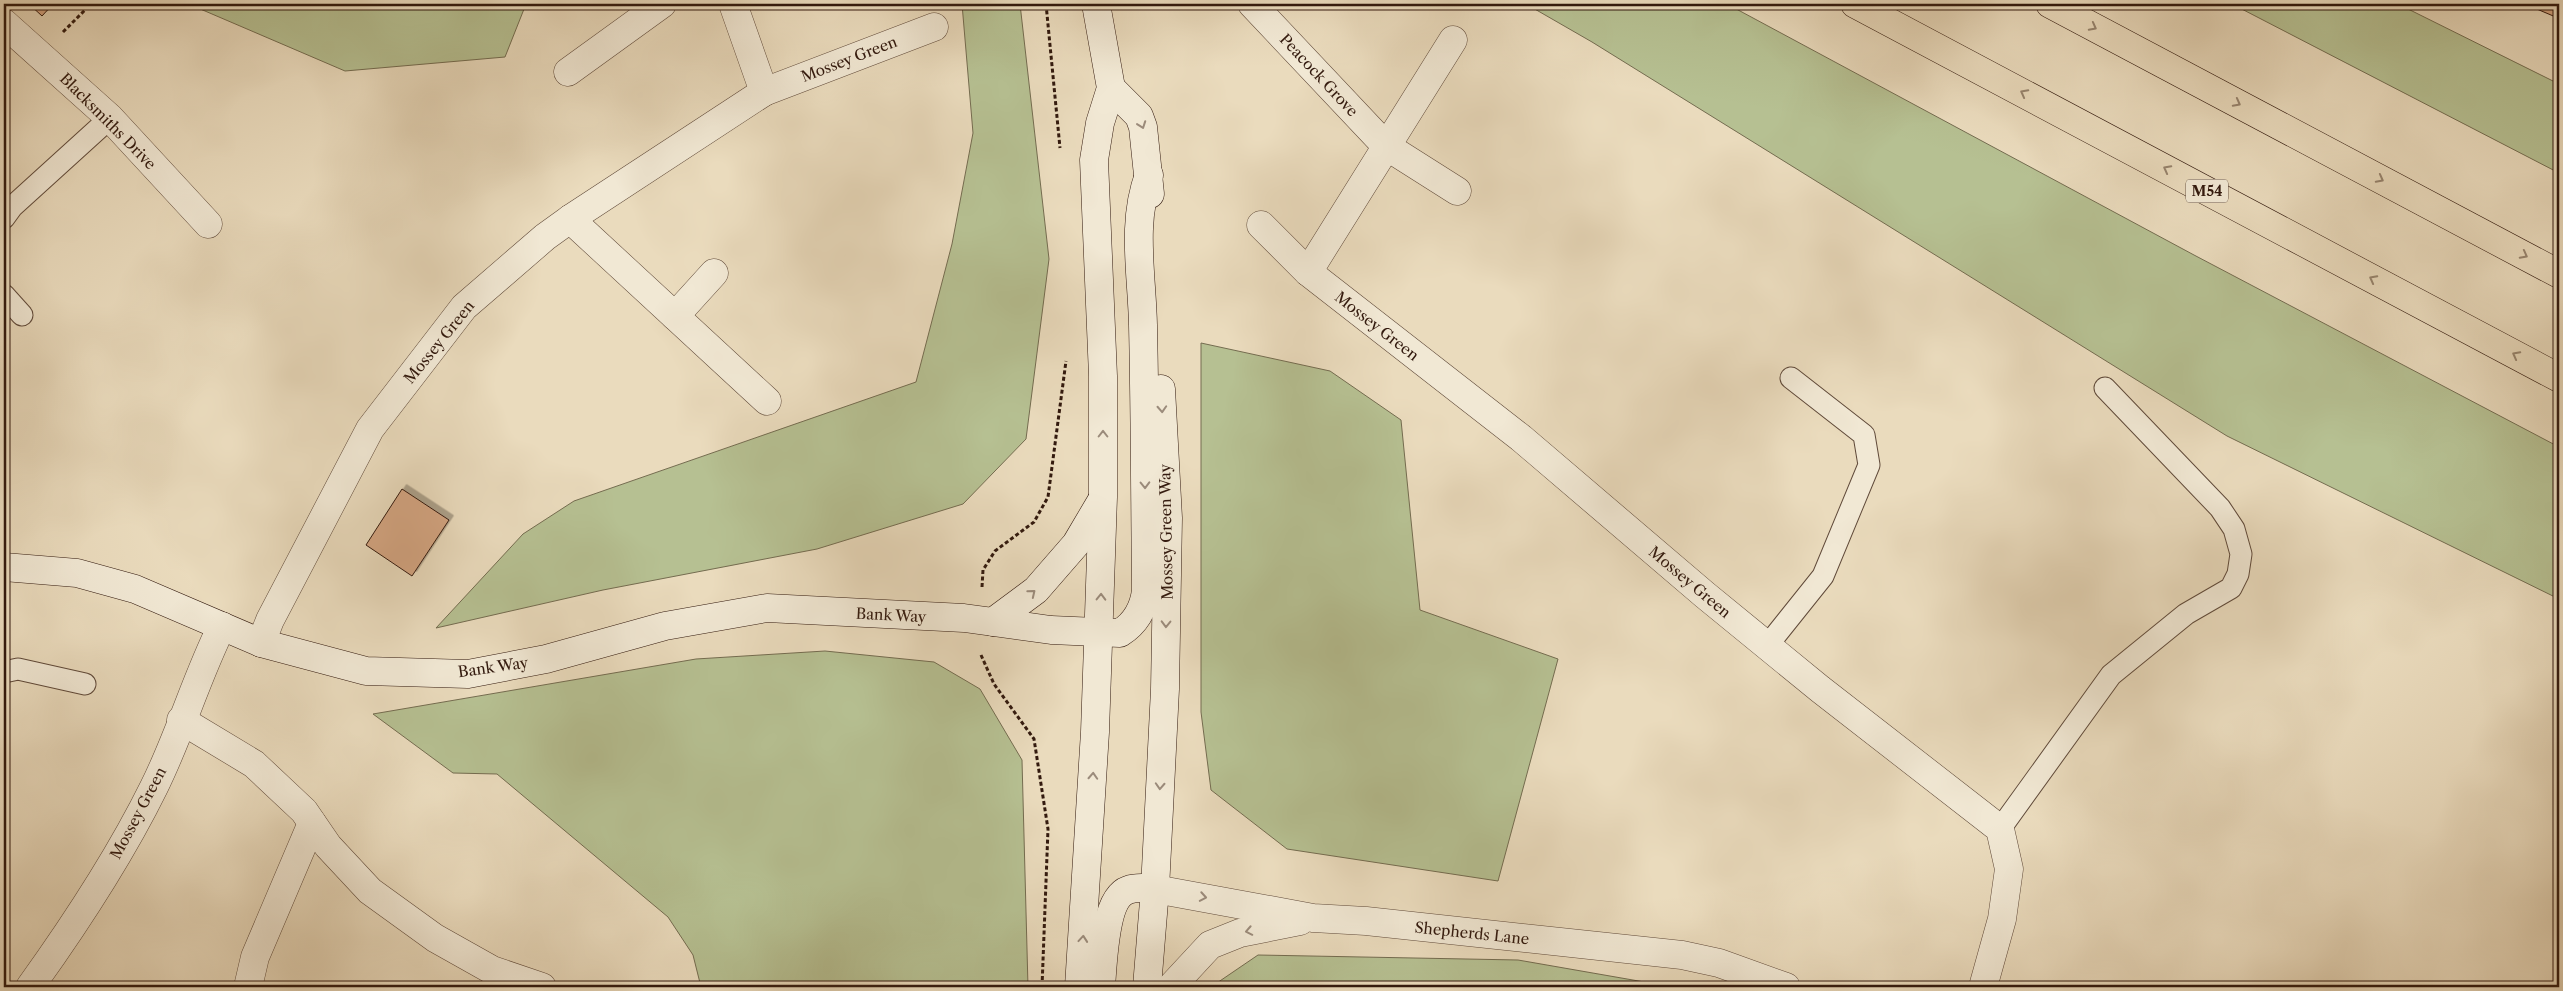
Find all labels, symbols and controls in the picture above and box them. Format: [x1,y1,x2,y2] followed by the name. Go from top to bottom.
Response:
[2088,21,2097,31] one-way arrow
[1276,30,1362,120] street label: Peacock Grove
[798,32,900,86] street label: Mossey Green
[56,69,160,173] street label: Blacksmiths Drive
[2020,89,2029,99] one-way arrow
[2232,97,2241,107] one-way arrow
[1136,121,1146,129] one-way arrow
[2164,166,2173,176] one-way arrow
[2375,173,2384,183] one-way arrow
[2186,180,2228,202] road number: M54
[2519,249,2528,259] one-way arrow
[2369,275,2378,285] one-way arrow
[1331,287,1423,365] street label: Mossey Green
[400,296,479,387] street label: Mossey Green
[2512,351,2521,361] one-way arrow
[1157,405,1168,413] one-way arrow
[1098,430,1108,438] one-way arrow
[1155,463,1177,600] street label: Mossey Green Way
[1140,482,1150,489] one-way arrow
[1645,542,1735,622] street label: Mossey Green
[1026,590,1035,598] one-way arrow
[1096,592,1106,600] one-way arrow
[855,604,927,626] street label: Bank Way
[1161,620,1171,628] one-way arrow
[457,653,530,681] street label: Bank Way
[106,763,170,862] street label: Mossey Green
[1087,772,1098,780] one-way arrow
[1155,783,1165,791] one-way arrow
[1199,892,1207,902] one-way arrow
[1414,918,1530,948] street label: Shepherds Lane
[1244,925,1253,936] one-way arrow
[1078,934,1089,942] one-way arrow

